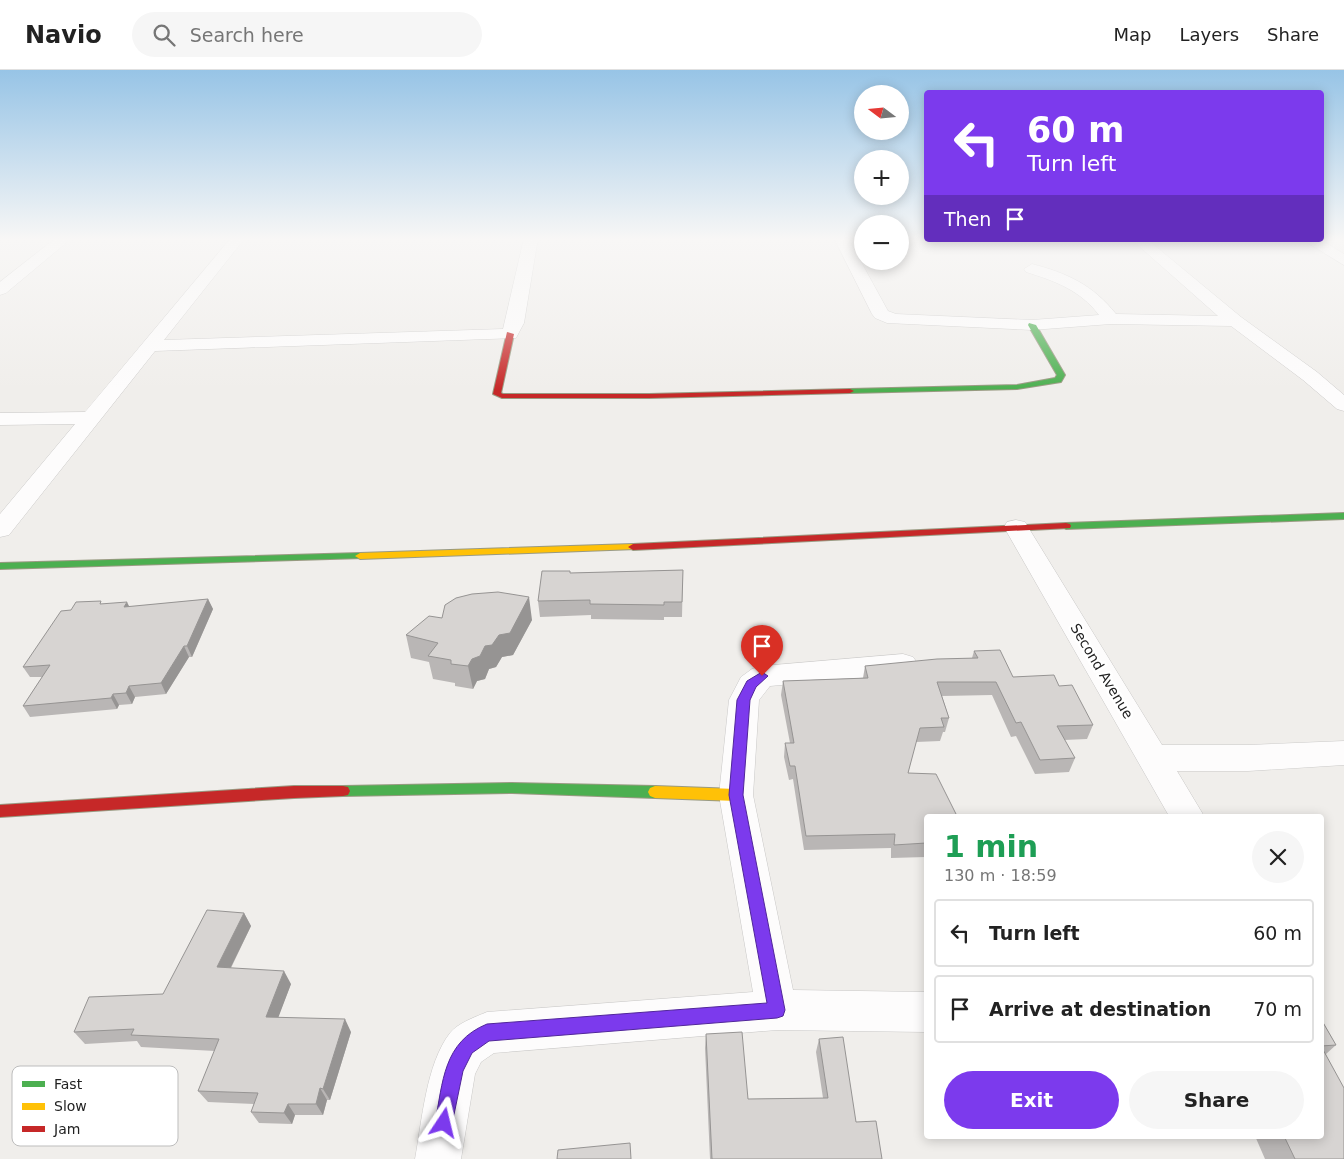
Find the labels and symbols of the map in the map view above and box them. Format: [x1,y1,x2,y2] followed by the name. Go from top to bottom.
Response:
[854,85,909,140] north arrow
[1067,621,1137,721] street label: Second Avenue
[741,625,783,676] pin
[12,1066,178,1146] legend
[54,1076,83,1092] text: Fast
[417,1096,469,1148] position arrow
[54,1098,87,1114] text: Slow
[53,1121,80,1137] text: Jam

